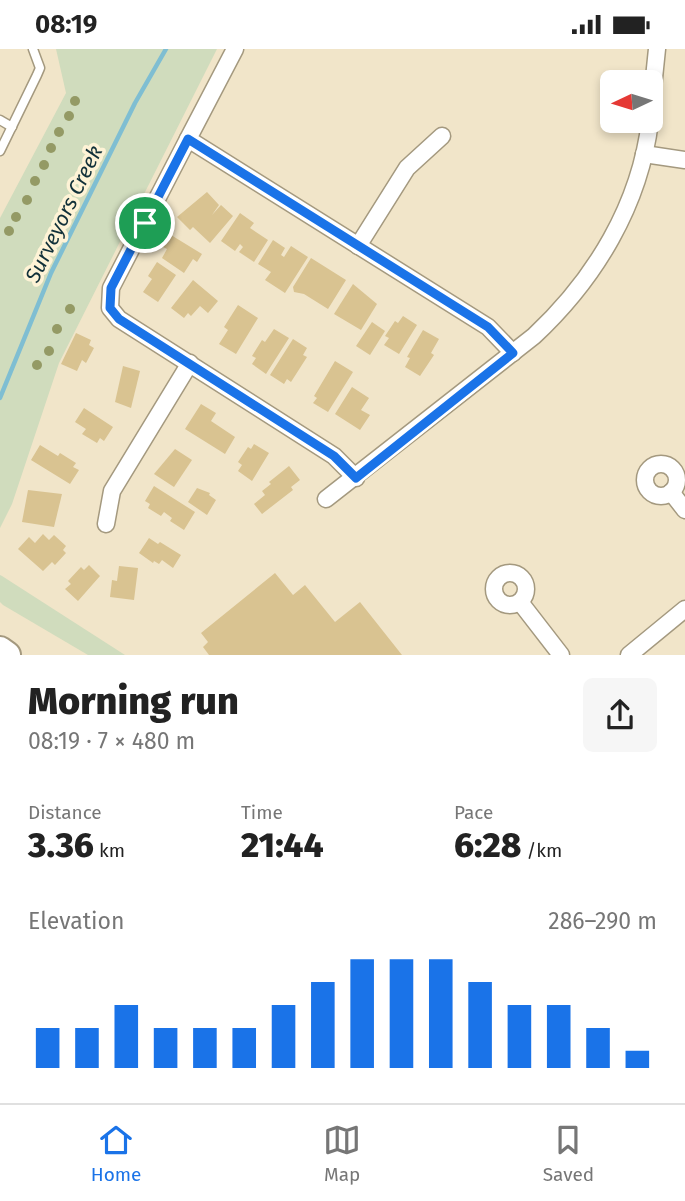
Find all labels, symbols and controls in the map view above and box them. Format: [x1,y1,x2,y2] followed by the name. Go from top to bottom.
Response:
[35,9,97,40] text: 08:19
[600,70,663,133] north arrow
[600,70,663,133] map controls
[19,141,108,288] water label: Surveyors Creek
[115,193,175,253] pin
[126,204,164,242] icon: arrive
[28,678,239,724] text: Morning run
[583,678,657,752] button: share
[28,727,195,755] text: 08:19 · 7 × 480 m
[28,801,102,824] text: Distance
[241,801,283,824] text: Time
[454,801,493,824] text: Pace
[28,824,94,866] text: 3.36
[241,824,324,866] text: 21:44
[454,824,521,866] text: 6:28
[94,839,125,862] text: km
[521,839,562,862] text: /km
[28,907,124,935] text: Elevation
[548,907,657,935] text: 286–290 m
[91,1121,141,1186] tab: Home
[323,1121,361,1186] tab: Map
[543,1121,594,1186] tab: Saved

